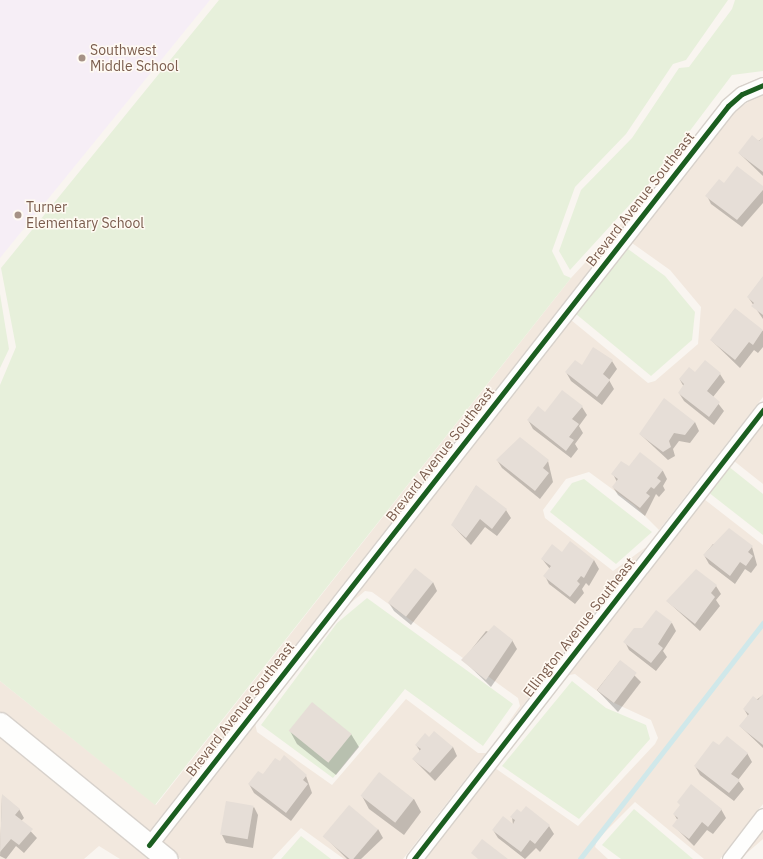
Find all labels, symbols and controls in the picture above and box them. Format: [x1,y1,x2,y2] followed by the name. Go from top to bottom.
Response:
[90,42,179,74] place label: Southwest Middle School
[77,53,87,63] marker: Southwest Middle School
[582,128,698,270] street label: Brevard Avenue Southeast
[26,199,144,232] place label: Turner Elementary School
[13,210,23,220] marker: Turner Elementary School
[382,383,498,525] street label: Brevard Avenue Southeast
[519,554,639,700] street label: Ellington Avenue Southeast
[182,638,298,780] street label: Brevard Avenue Southeast

